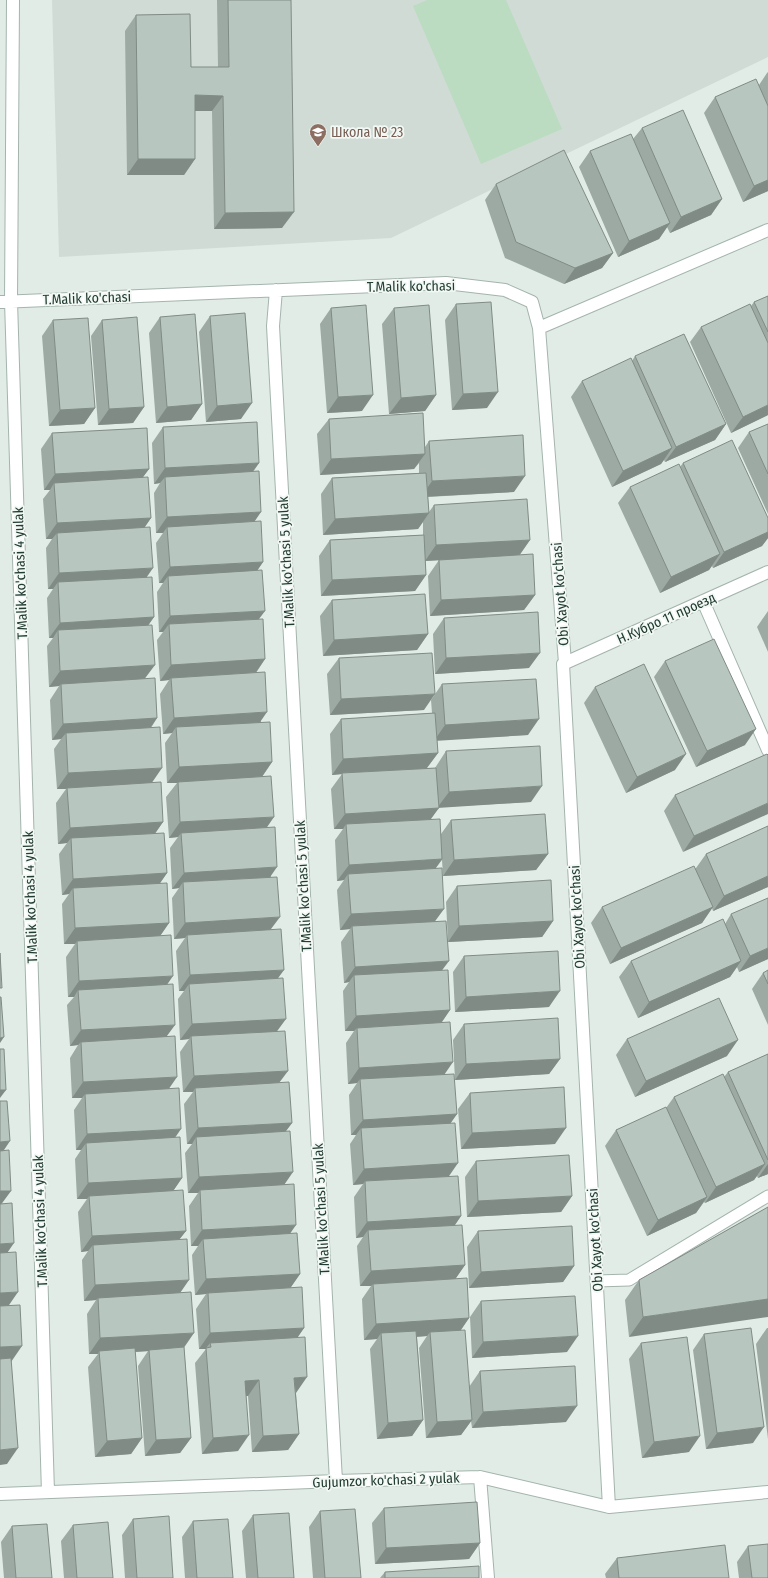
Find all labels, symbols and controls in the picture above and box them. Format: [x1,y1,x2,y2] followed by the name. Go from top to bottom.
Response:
[308,122,328,147] school or university icon: Школа № 23
[331,124,403,141] place label: Школа № 23
[367,277,455,296] street label: T.Malik ko'chasi
[43,288,131,309] street label: T.Malik ko'chasi
[275,495,298,628] street label: T.Malik ko'chasi 5 yulak
[10,506,31,639] street label: T.Malik ko'chasi 4 yulak
[548,542,573,646] street label: Obi Xayot ko'chasi
[614,589,718,648] street label: Н.Кубро 11 проезд
[292,819,315,952] street label: T.Malik ko'chasi 5 yulak
[20,830,41,963] street label: T.Malik ko'chasi 4 yulak
[566,865,589,969] street label: Obi Xayot ko'chasi
[310,1142,333,1275] street label: T.Malik ko'chasi 5 yulak
[30,1154,51,1287] street label: T.Malik ko'chasi 4 yulak
[584,1188,607,1292] street label: Obi Xayot ko'chasi
[312,1469,460,1492] street label: Gujumzor ko'chasi 2 yulak

